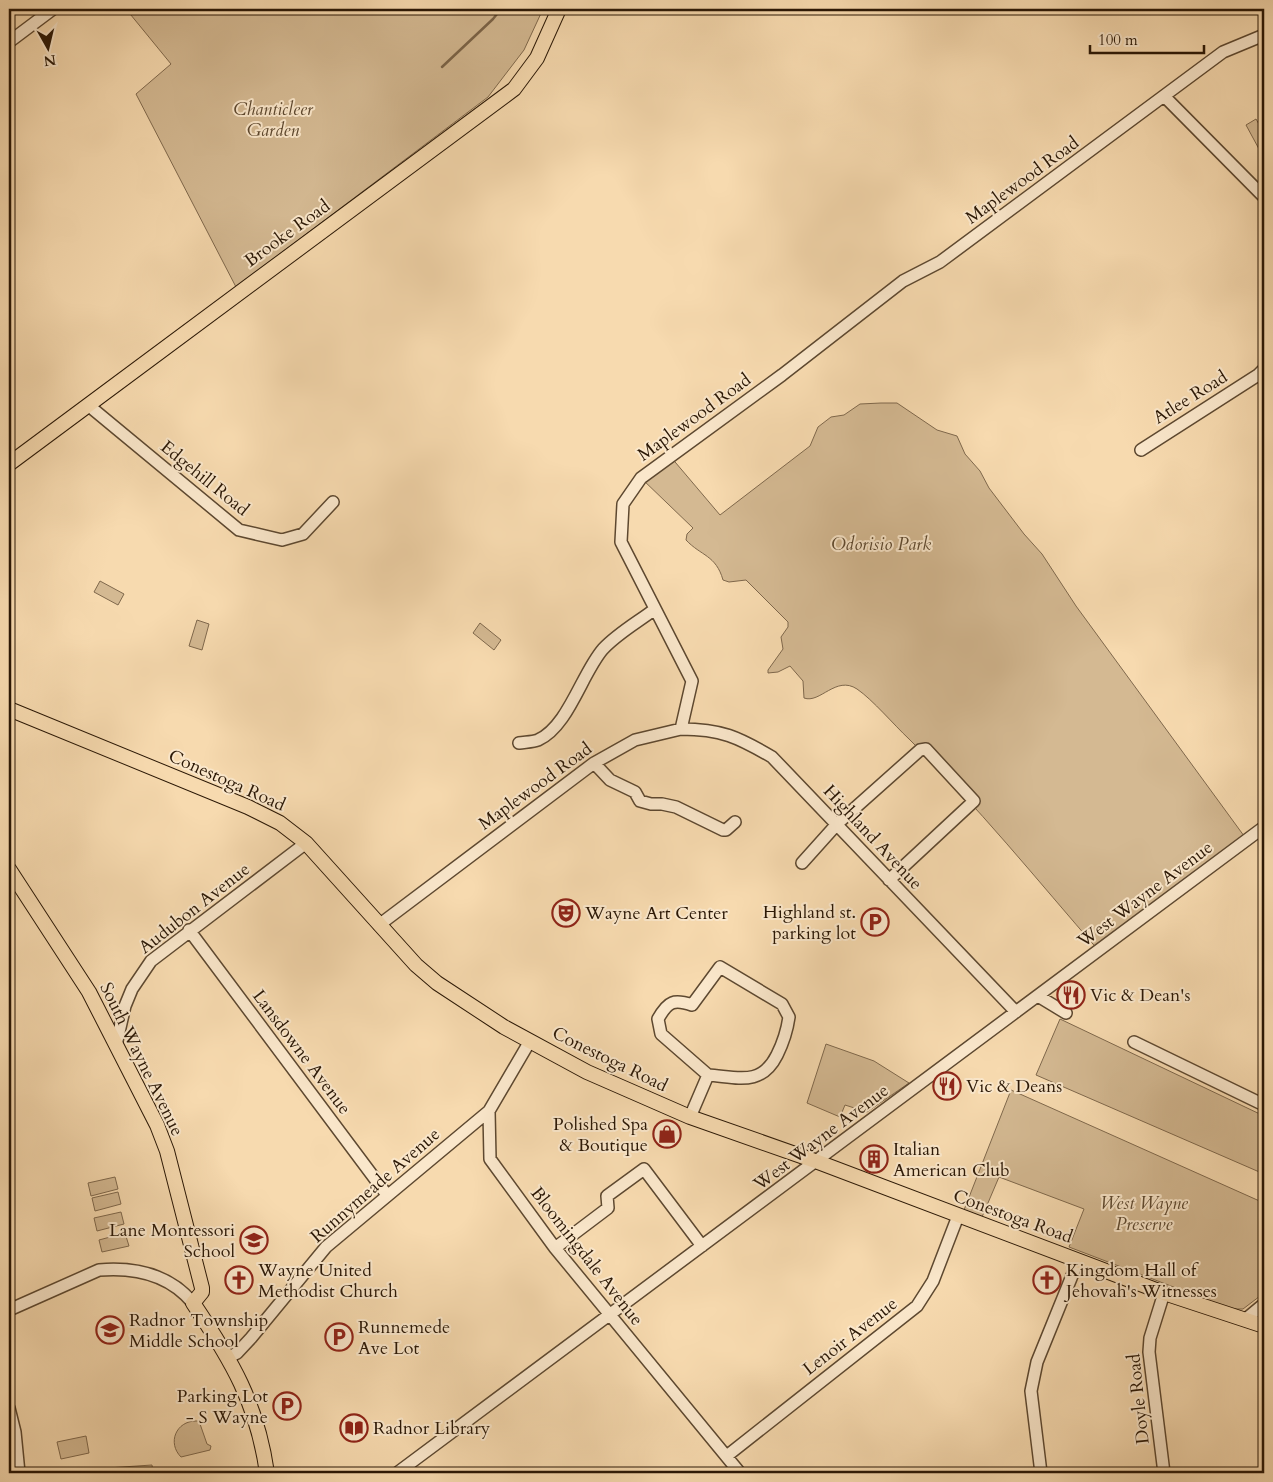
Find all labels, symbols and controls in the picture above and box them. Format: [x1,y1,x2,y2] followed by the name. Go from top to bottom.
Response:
[22,22,72,72] north arrow
[1090,22,1204,54] scale bar
[1098,30,1138,50] text: 100 m
[42,50,57,71] text: N
[233,97,314,143] park label: Chanticleer Garden
[960,130,1085,230] street label: Maplewood Road
[239,194,336,273] street label: Brooke Road
[1148,364,1233,430] street label: Atlee Road
[632,367,757,467] street label: Maplewood Road
[155,435,255,522] street label: Edgehill Road
[831,532,931,557] park label: Odorisio Park
[473,736,598,836] street label: Maplewood Road
[164,743,290,818] street label: Conestoga Road
[817,779,928,895] street label: Highland Avenue
[1072,835,1218,954] street label: West Wayne Avenue
[133,857,255,960] street label: Audubon Avenue
[551,898,581,928] theatre icon: Wayne Art Center
[763,900,856,946] place label: Highland st. parking lot
[584,901,728,926] place label: Wayne Art Center
[860,907,890,937] parking icon: Highland st. parking lot
[94,978,190,1140] street label: South Wayne Avenue
[1056,980,1086,1010] restaurant icon: Vic & Dean's
[1090,983,1190,1008] place label: Vic & Dean's
[246,985,357,1120] street label: Lansdowne Avenue
[548,1021,672,1098] street label: Conestoga Road
[932,1071,962,1101] restaurant icon: Vic & Deans
[966,1074,1062,1099] place label: Vic & Deans
[748,1078,894,1197] street label: West Wayne Avenue
[553,1112,648,1158] place label: Polished Spa & Boutique
[652,1119,682,1149] shop icon: Polished Spa & Boutique
[305,1122,446,1249] street label: Runnymeade Avenue
[893,1137,1010,1183] place label: Italian American Club
[859,1144,889,1174] building icon: Italian American Club
[524,1182,649,1331] street label: Bloomingdale Avenue
[950,1183,1077,1250] street label: Conestoga Road
[1100,1191,1189,1237] park label: West Wayne Preserve
[109,1218,235,1264] place label: Lane Montessori School
[239,1225,269,1255] school or university icon: Lane Montessori School
[257,1258,398,1304] place label: Wayne United Methodist Church
[1063,1258,1217,1304] place label: Kingdom Hall of Jehovah's Witnesses
[224,1265,254,1295] church icon: Wayne United Methodist Church
[1032,1265,1062,1295] church icon: Kingdom Hall of Jehovah's Witnesses
[798,1291,903,1381] street label: Lenoir Avenue
[129,1308,268,1354] place label: Radnor Township Middle School
[95,1315,125,1345] school or university icon: Radnor Township Middle School
[358,1315,450,1361] place label: Runnemede Ave Lot
[324,1322,354,1352] parking icon: Runnemede Ave Lot
[1121,1352,1156,1446] street label: Doyle Road
[177,1384,268,1430] place label: Parking Lot - S Wayne
[272,1391,302,1421] parking icon: Parking Lot - S Wayne
[339,1413,369,1443] library icon: Radnor Library
[373,1416,491,1441] place label: Radnor Library

